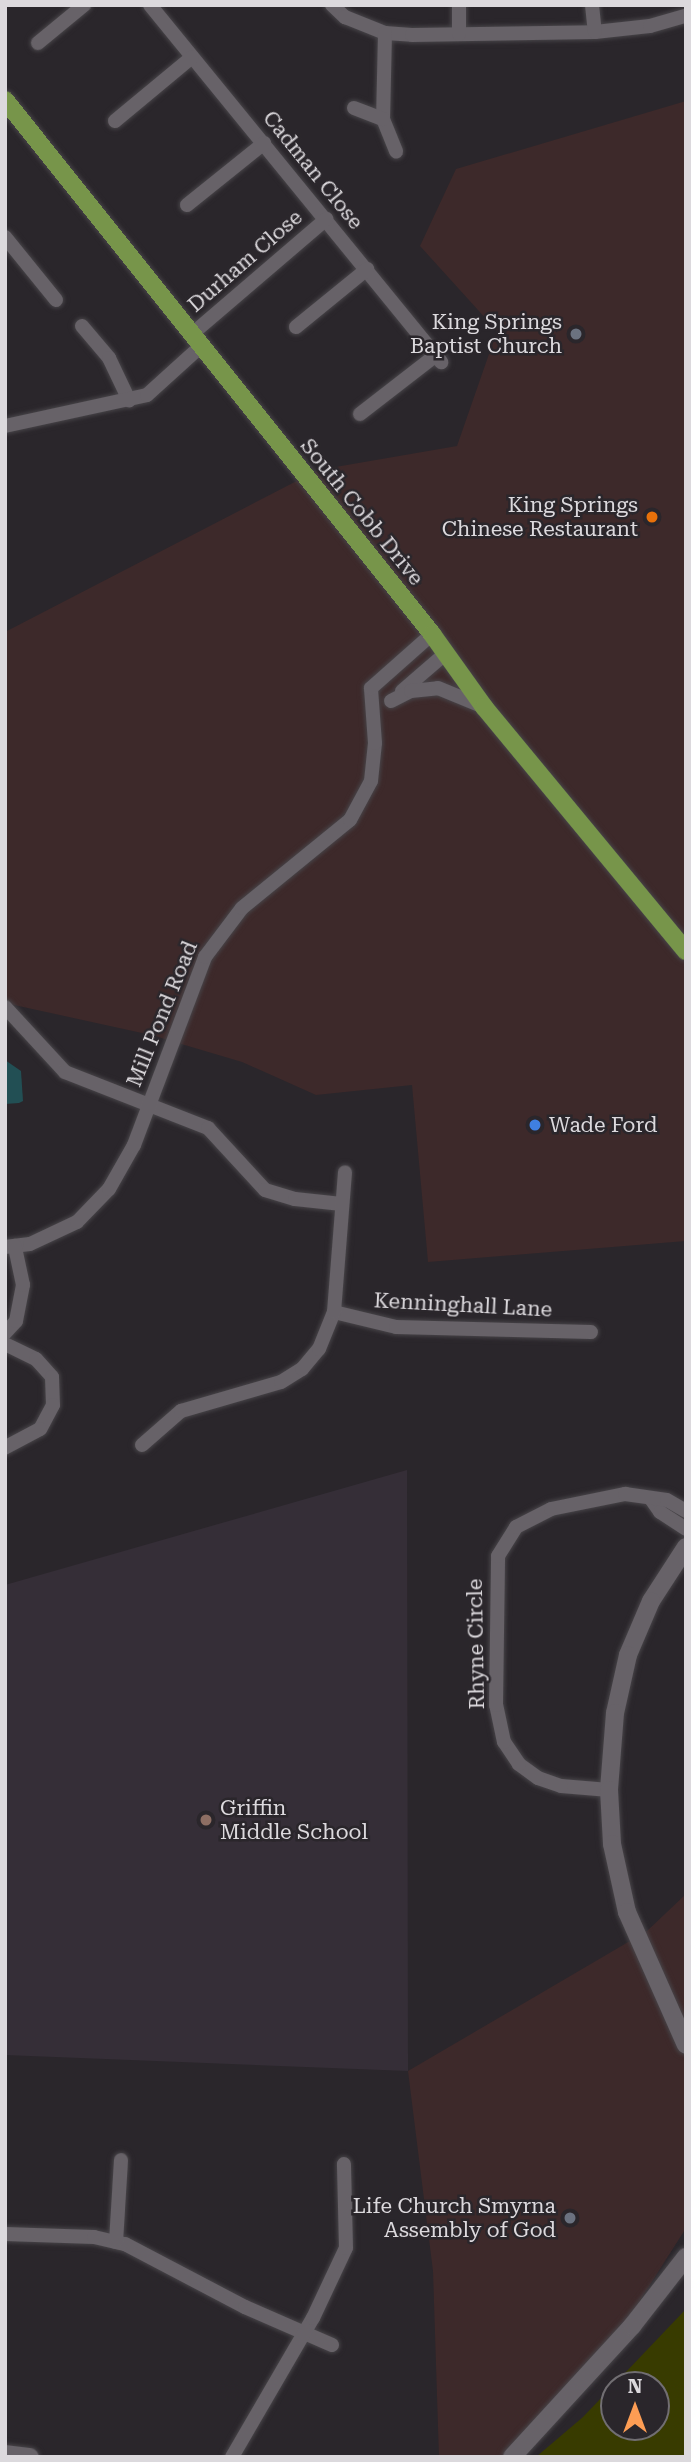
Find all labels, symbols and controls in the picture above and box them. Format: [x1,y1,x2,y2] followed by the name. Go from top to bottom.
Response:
[258,106,368,234] street label: Cadman Close
[183,205,307,317] street label: Durham Close
[410,309,562,359] place label: King Springs Baptist Church
[568,326,584,342] marker: King Springs Baptist Church
[295,434,429,590] street label: South Cobb Drive
[442,492,638,542] place label: King Springs Chinese Restaurant
[644,509,660,525] marker: King Springs Chinese Restaurant
[121,937,203,1091] street label: Mill Pond Road
[549,1112,657,1138] place label: Wade Ford
[527,1117,543,1133] marker: Wade Ford
[373,1288,553,1322] street label: Kenninghall Lane
[462,1578,490,1710] street label: Rhyne Circle
[220,1795,368,1845] place label: Griffin Middle School
[198,1812,214,1828] marker: Griffin Middle School
[353,2193,556,2243] place label: Life Church Smyrna Assembly of God
[562,2210,578,2226] marker: Life Church Smyrna Assembly of God
[600,2371,670,2441] north arrow
[628,2375,642,2398] text: N

